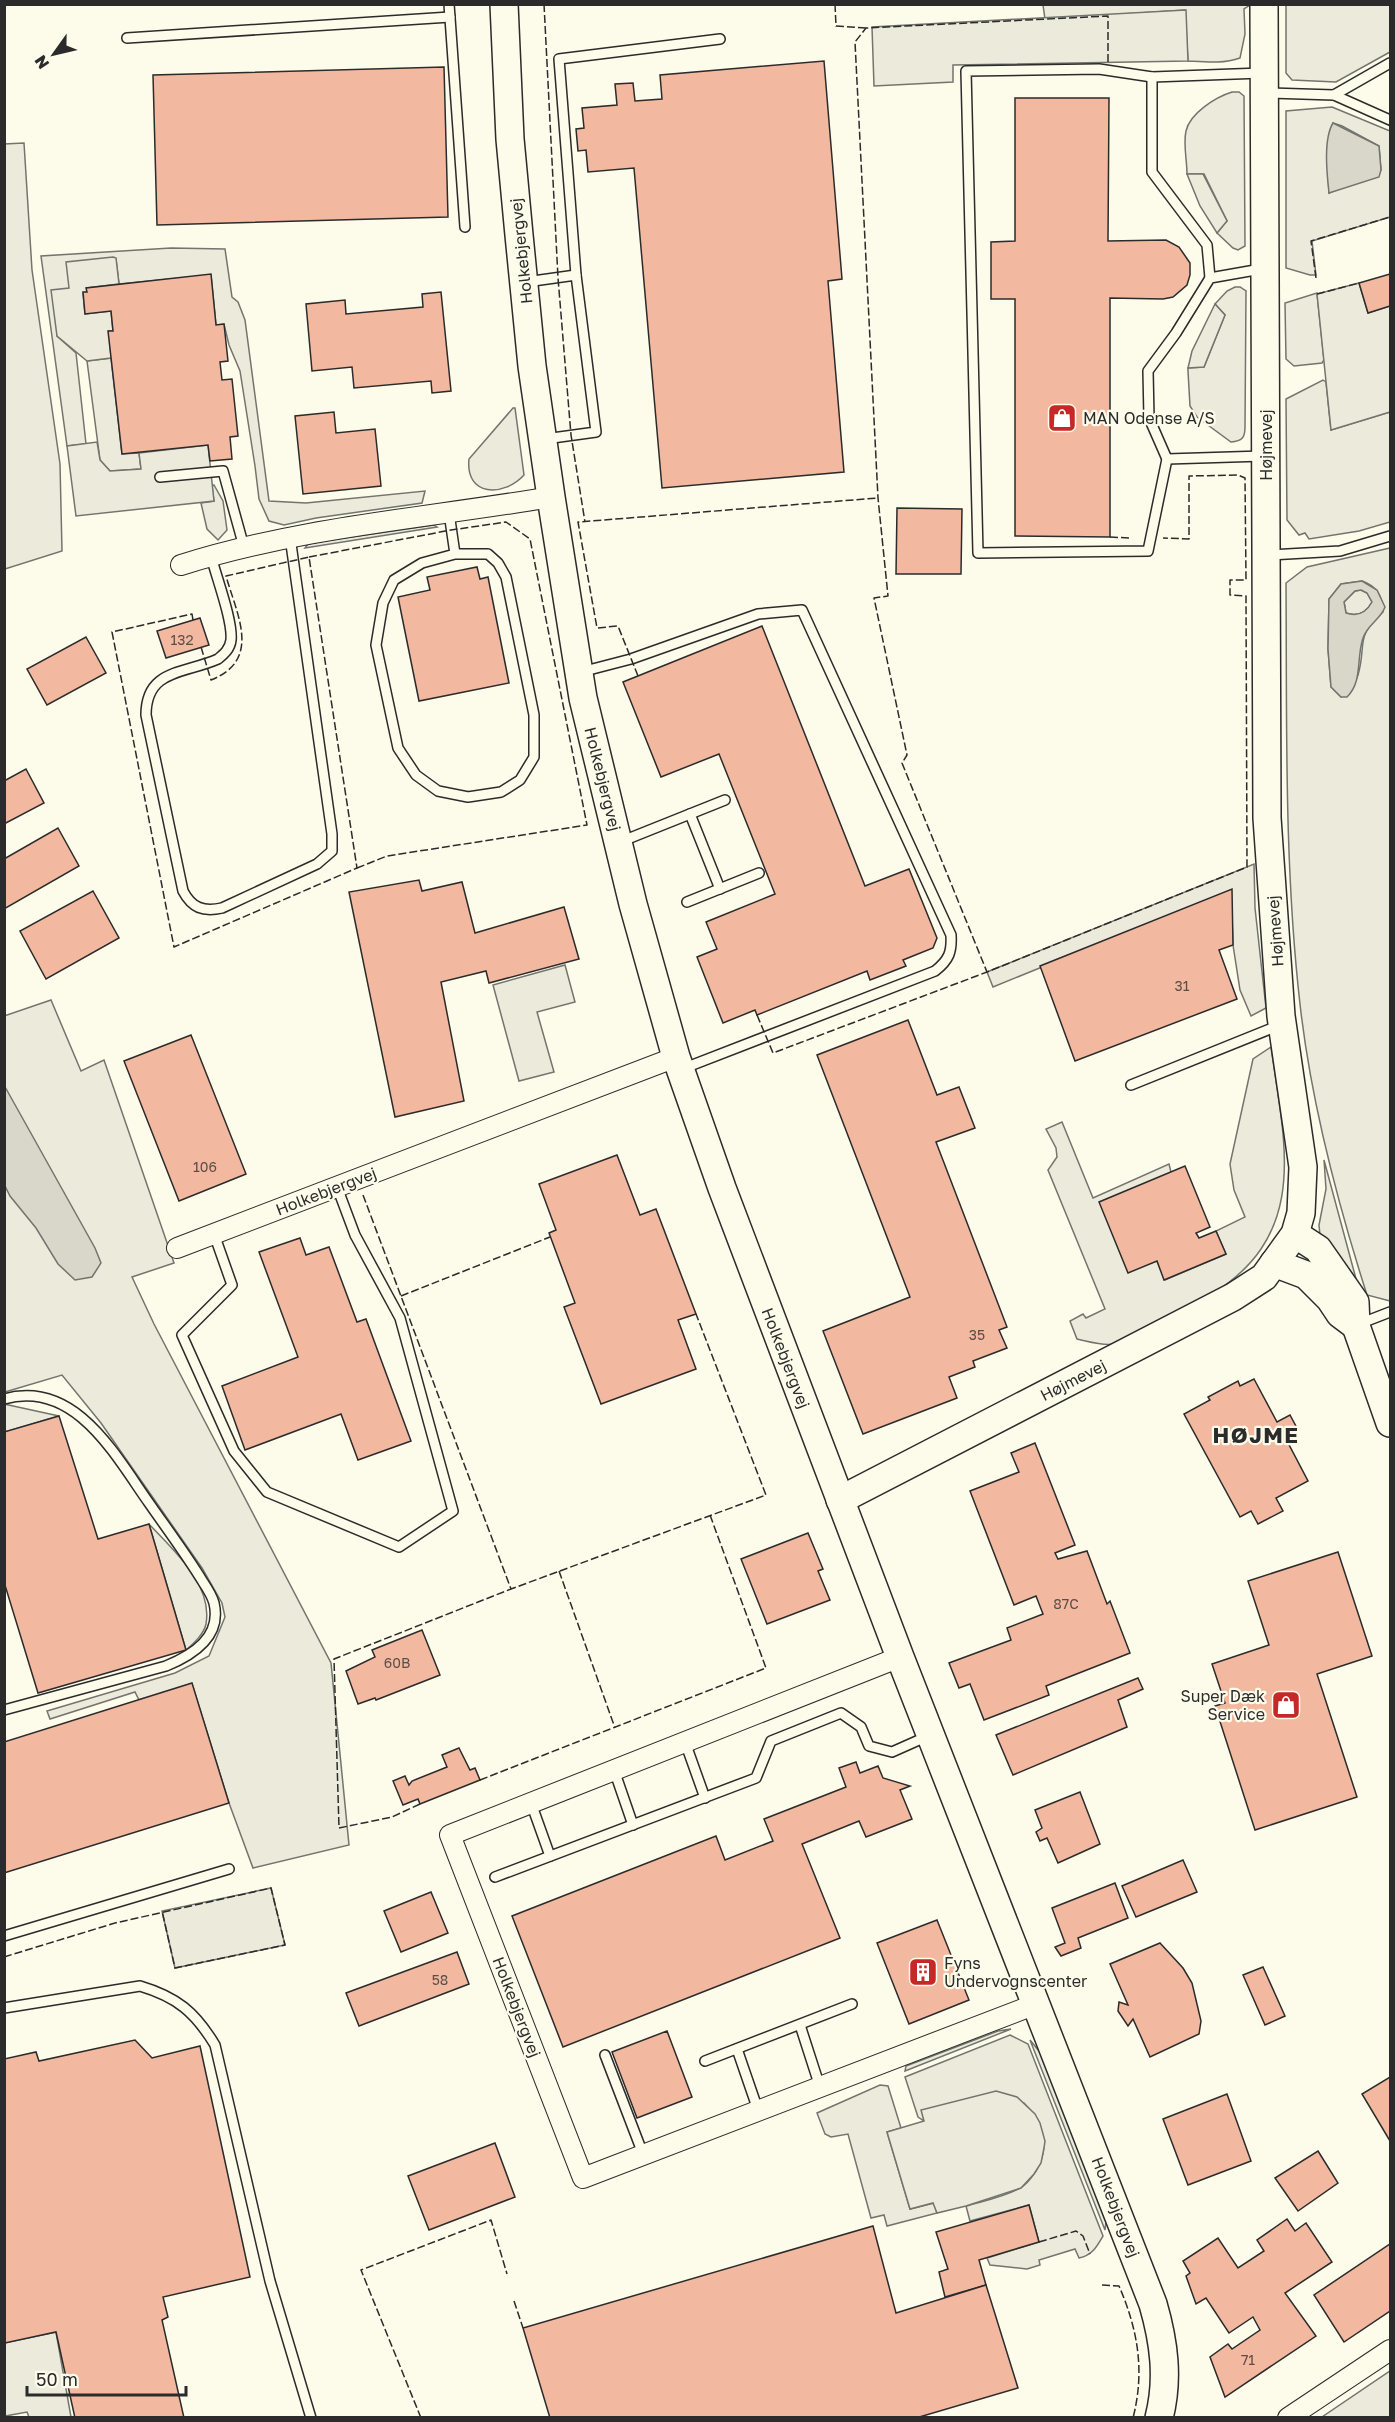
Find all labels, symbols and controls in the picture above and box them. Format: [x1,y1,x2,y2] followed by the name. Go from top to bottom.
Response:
[24,24,84,84] north arrow
[30,52,53,73] text: N
[505,197,537,305] street label: Holkebjergvej
[1046,402,1078,434] shop icon: MAN Odense A/S
[1083,408,1215,428] place label: MAN Odense A/S
[1256,409,1276,481] street label: Højmevej
[170,631,194,648] house number: 132
[580,725,626,833] street label: Holkebjergvej
[1263,895,1287,967] street label: Højmevej
[1175,977,1190,994] house number: 31
[193,1158,217,1175] house number: 106
[273,1163,379,1219] street label: Holkebjergvej
[758,1305,814,1411] street label: Holkebjergvej
[969,1326,985,1343] house number: 35
[1037,1355,1109,1405] street label: Højmevej
[1212,1421,1300,1448] district label: HØJME
[1053,1595,1079,1612] house number: 87C
[384,1654,410,1671] house number: 60B
[1181,1686,1265,1724] place label: Super Dæk Service
[1270,1689,1302,1721] shop icon: Super Dæk Service
[944,1953,1087,1991] place label: Fyns Undervognscenter
[489,1954,545,2060] street label: Holkebjergvej
[907,1956,939,1988] building icon: Fyns Undervognscenter
[432,1971,448,1988] house number: 58
[1088,2154,1144,2260] street label: Holkebjergvej
[1241,2351,1255,2368] house number: 71
[27,2359,186,2397] scale bar
[36,2368,78,2390] text: 50 m

